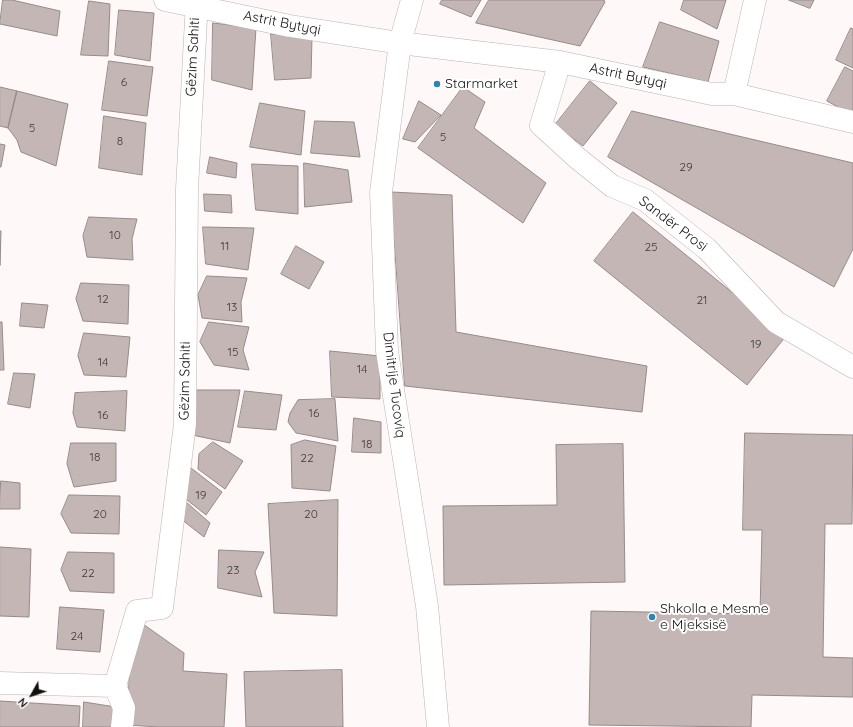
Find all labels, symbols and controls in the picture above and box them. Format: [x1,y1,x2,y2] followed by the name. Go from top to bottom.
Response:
[242,7,322,39] street label: Astrit Bytyqi
[183,17,203,97] street label: Gëzim Sahiti
[588,60,668,92] street label: Astrit Bytyqi
[121,75,127,89] house number: 6
[445,76,518,92] place label: Starmarket
[432,79,442,89] marker: Starmarket
[29,121,35,135] house number: 5
[440,130,446,144] house number: 5
[117,134,123,148] house number: 8
[679,160,693,174] house number: 29
[635,193,711,255] street label: Sandër Prosi
[109,228,121,242] house number: 10
[221,239,229,253] house number: 11
[644,240,658,254] house number: 25
[97,292,109,306] house number: 12
[696,293,708,307] house number: 21
[227,300,237,314] house number: 13
[379,331,409,439] street label: Dimitrije Tucoviq
[750,337,762,351] house number: 19
[176,341,194,421] street label: Gëzim Sahiti
[228,345,238,359] house number: 15
[98,355,108,369] house number: 14
[357,362,367,376] house number: 14
[309,406,319,420] house number: 16
[98,408,108,422] house number: 16
[362,437,372,451] house number: 18
[90,450,100,464] house number: 18
[300,451,314,465] house number: 22
[195,488,207,502] house number: 19
[93,507,107,521] house number: 20
[304,507,318,521] house number: 20
[227,563,239,577] house number: 23
[81,566,95,580] house number: 22
[660,601,769,634] place label: Shkolla e Mesme e Mjeksisë
[647,612,657,622] marker: Shkolla e Mesme e Mjeksisë
[71,629,83,643] house number: 24
[12,675,52,715] north arrow
[15,695,31,710] text: N

